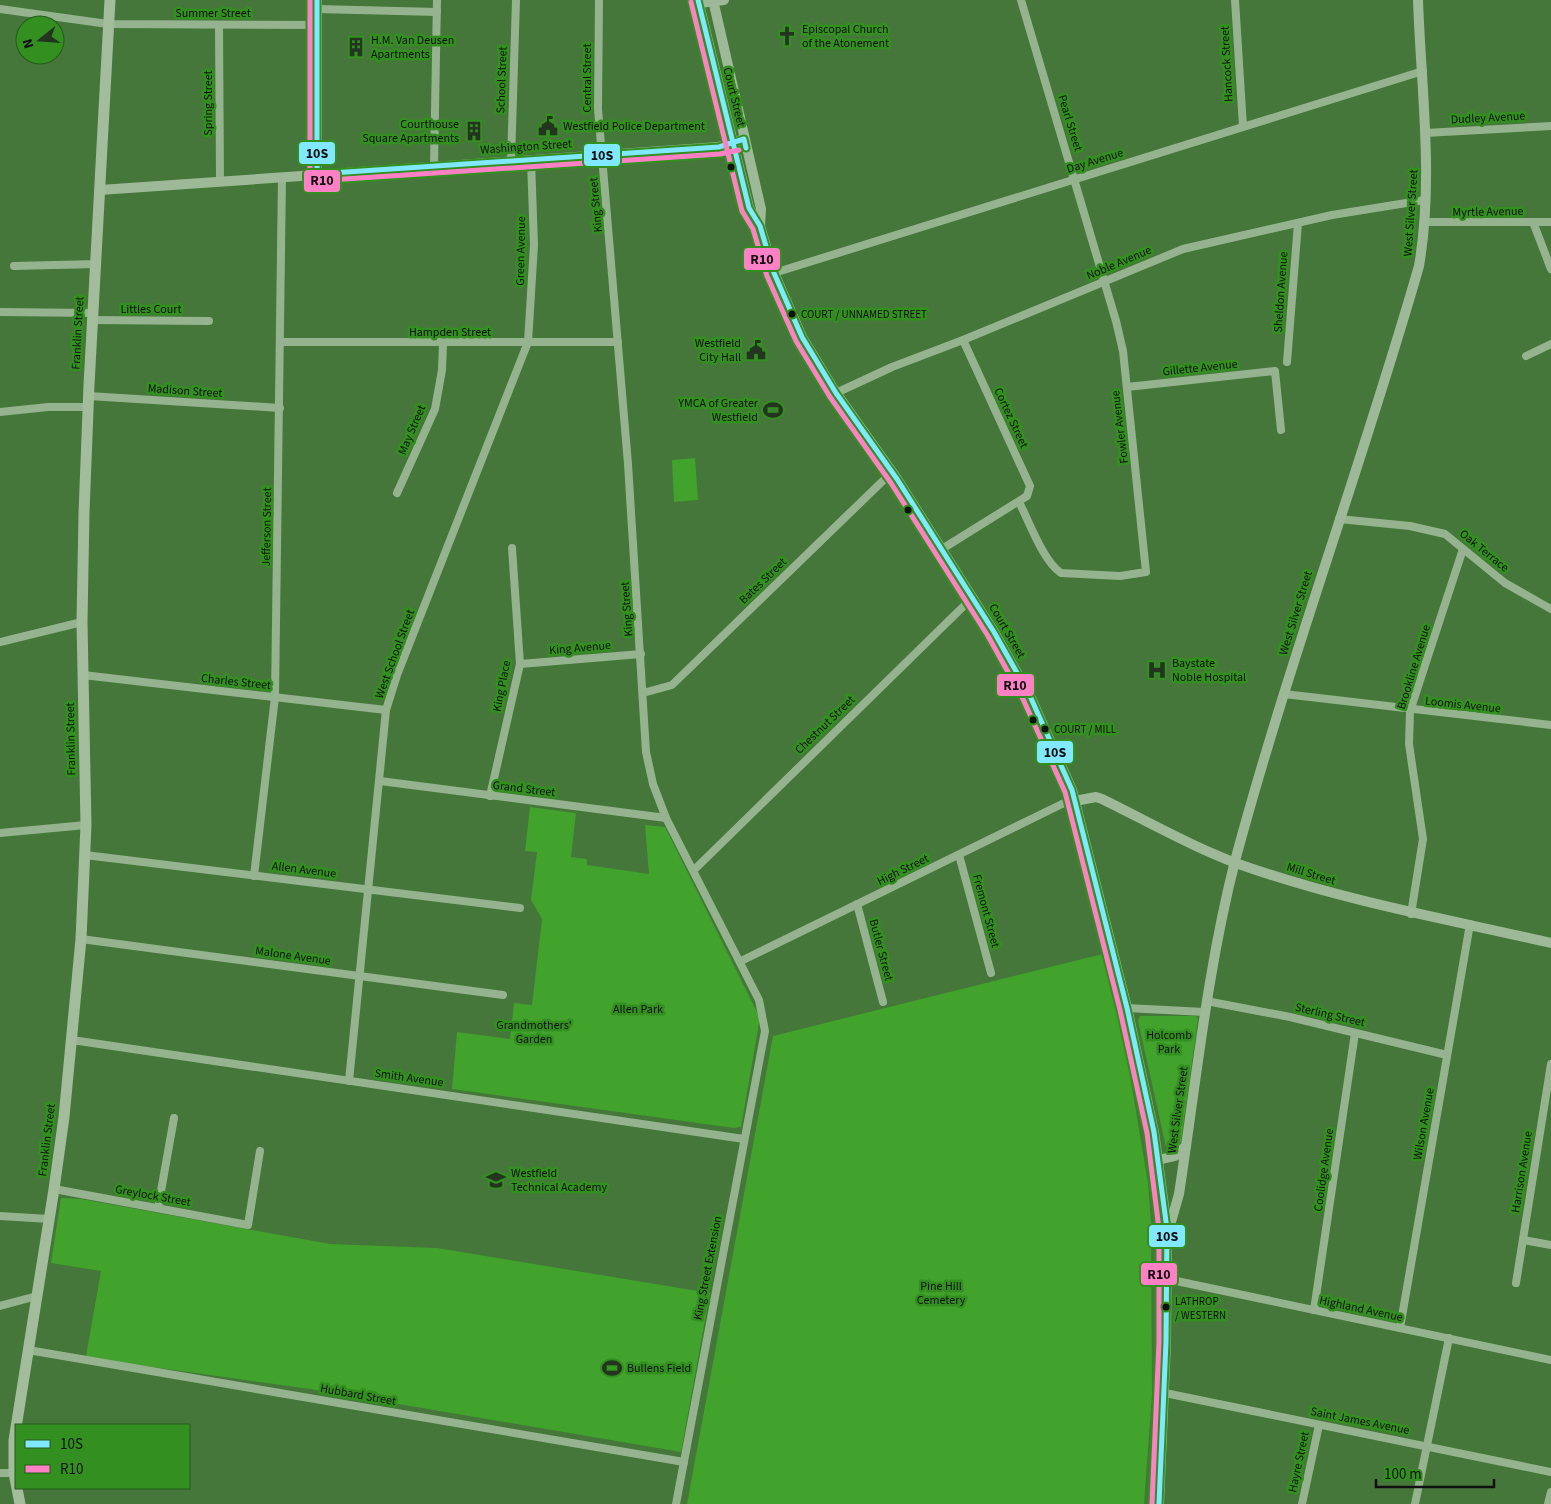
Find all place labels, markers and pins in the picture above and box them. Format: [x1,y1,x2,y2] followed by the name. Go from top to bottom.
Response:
[802,21,889,52] place label: Episcopal Church of the Atonement
[776,25,798,47] church icon: Episcopal Church of the Atonement
[371,32,454,63] place label: H.M. Van Deusen Apartments
[345,36,367,58] building icon: H.M. Van Deusen Apartments
[537,115,559,137] public building icon: Westfield Police Department
[362,116,459,147] place label: Courthouse Square Apartments
[563,118,705,135] place label: Westfield Police Department
[463,120,485,142] building icon: Courthouse Square Apartments
[726,162,736,172] unlabelled marker
[801,307,927,322] place label: COURT / UNNAMED STREET
[787,309,797,319] marker: COURT / UNNAMED STREET
[695,335,741,366] place label: Westfield City Hall
[745,339,767,361] public building icon: Westfield City Hall
[677,395,759,426] place label: YMCA of Greater Westfield
[762,399,784,421] sports icon: YMCA of Greater Westfield
[903,505,913,515] unlabelled marker
[1172,655,1246,686] place label: Baystate Noble Hospital
[1146,659,1168,681] hospital icon: Baystate Noble Hospital
[1028,715,1038,725] unlabelled marker
[1054,722,1117,737] place label: COURT / MILL
[1040,724,1050,734] marker: COURT / MILL
[511,1165,607,1196] place label: Westfield Technical Academy
[485,1169,507,1191] school or university icon: Westfield Technical Academy
[1175,1294,1226,1323] place label: LATHROP / WESTERN
[1161,1302,1171,1312] marker: LATHROP / WESTERN
[601,1357,623,1379] sports icon: Bullens Field
[627,1360,691,1377] place label: Bullens Field

